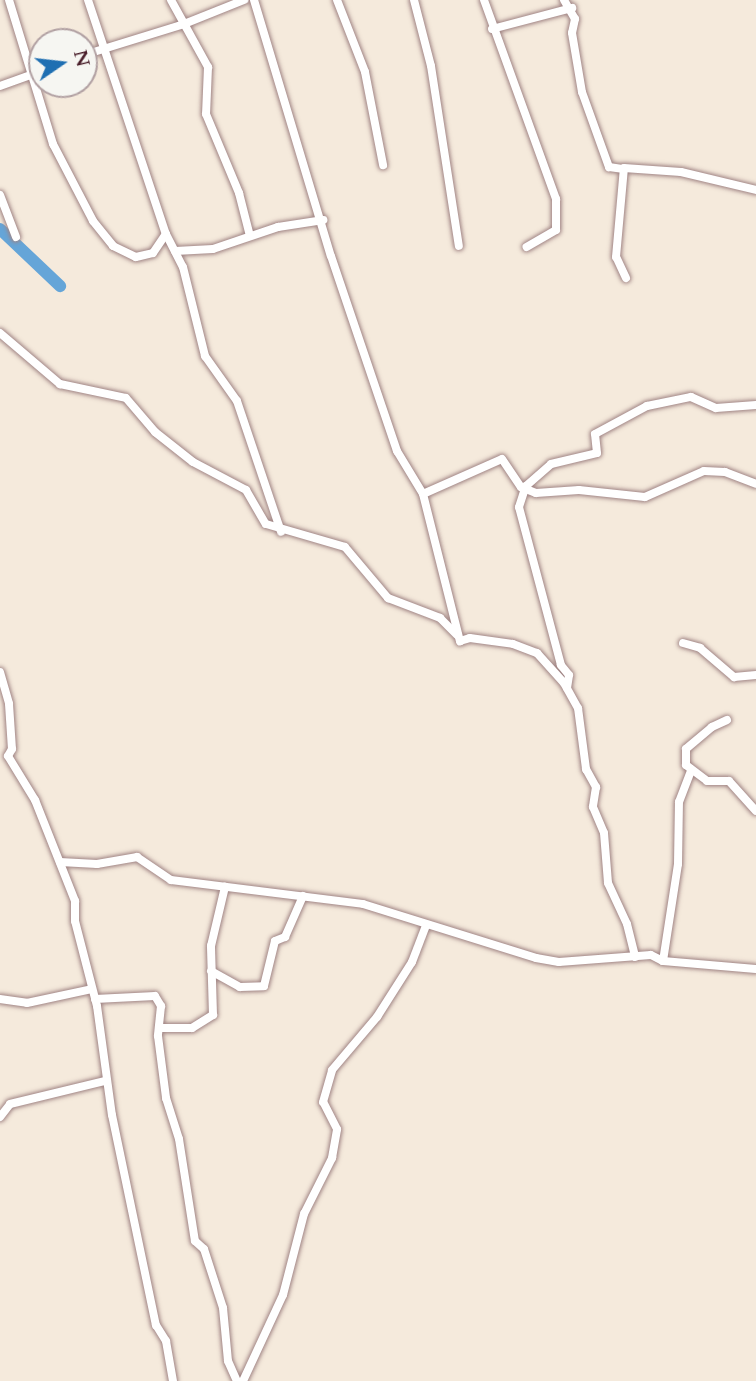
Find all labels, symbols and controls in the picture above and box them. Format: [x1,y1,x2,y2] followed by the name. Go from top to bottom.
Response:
[28,28,98,98] north arrow
[67,47,96,70] text: N

